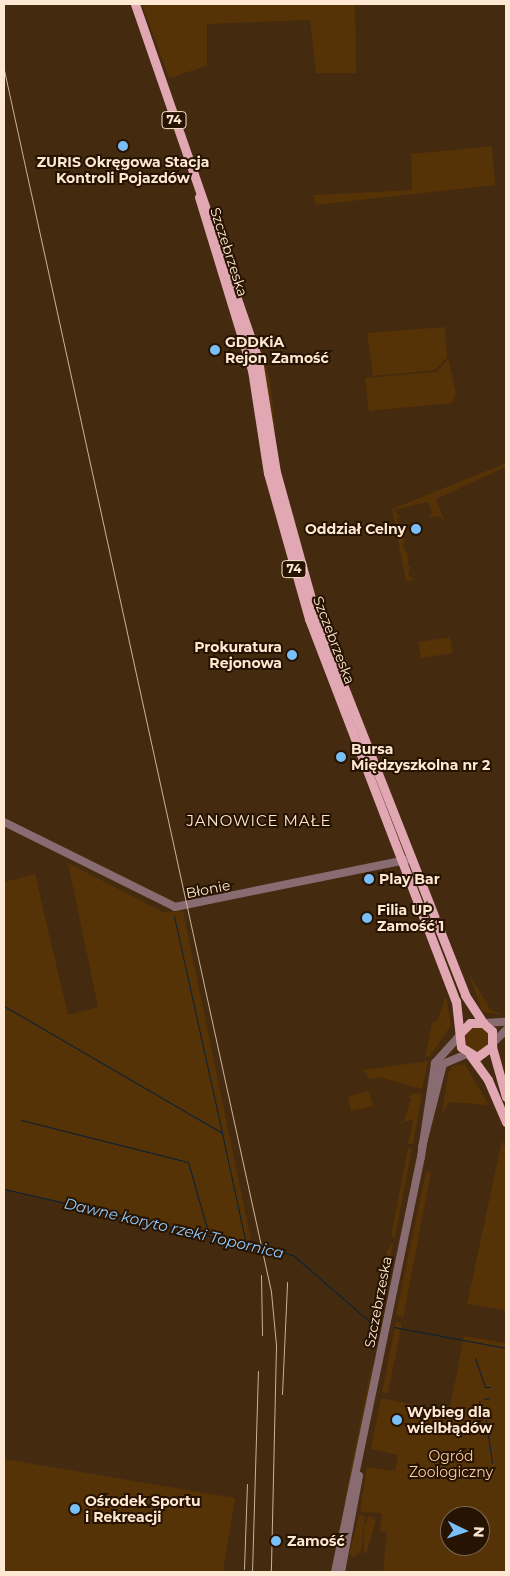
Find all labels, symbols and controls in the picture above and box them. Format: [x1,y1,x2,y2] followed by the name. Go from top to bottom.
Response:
[162,110,186,130] road number: 74
[117,140,129,152] marker: ZURIS Okręgowa Stacja Kontroli Pojazdów
[37,154,209,186] place label: ZURIS Okręgowa Stacja Kontroli Pojazdów
[207,205,251,299] street label: Szczebrzeska
[225,334,329,367] place label: GDDKiA Rejon Zamość
[209,344,221,356] marker: GDDKiA Rejon Zamość
[305,521,406,537] place label: Oddział Celny
[410,523,422,535] marker: Oddział Celny
[282,560,306,578] road number: 74
[310,594,358,686] street label: Szczebrzeska
[194,639,282,672] place label: Prokuratura Rejonowa
[286,649,298,661] marker: Prokuratura Rejonowa
[351,741,490,774] place label: Bursa Międzyszkolna nr 2
[335,751,347,763] marker: Bursa Międzyszkolna nr 2
[185,812,333,830] district label: JANOWICE MAŁE
[379,871,440,887] place label: Play Bar
[363,873,375,885] marker: Play Bar
[184,876,232,902] street label: Błonie
[377,902,444,934] place label: Filia UP Zamość 1
[361,912,373,924] marker: Filia UP Zamość 1
[62,1194,286,1262] water label: Dawne koryto rzeki Topornica
[361,1255,395,1349] street label: Szczebrzeska
[407,1404,492,1436] place label: Wybieg dla wielbłądów
[391,1414,403,1426] marker: Wybieg dla wielbłądów
[409,1448,493,1480] park label: Ogród Zoologiczny
[85,1493,201,1525] place label: Ośrodek Sportu i Rekreacji
[69,1503,81,1515] marker: Ośrodek Sportu i Rekreacji
[440,1506,490,1556] north arrow
[470,1526,488,1538] text: N
[287,1533,345,1549] place label: Zamość
[269,1534,283,1548] marker: Zamość

